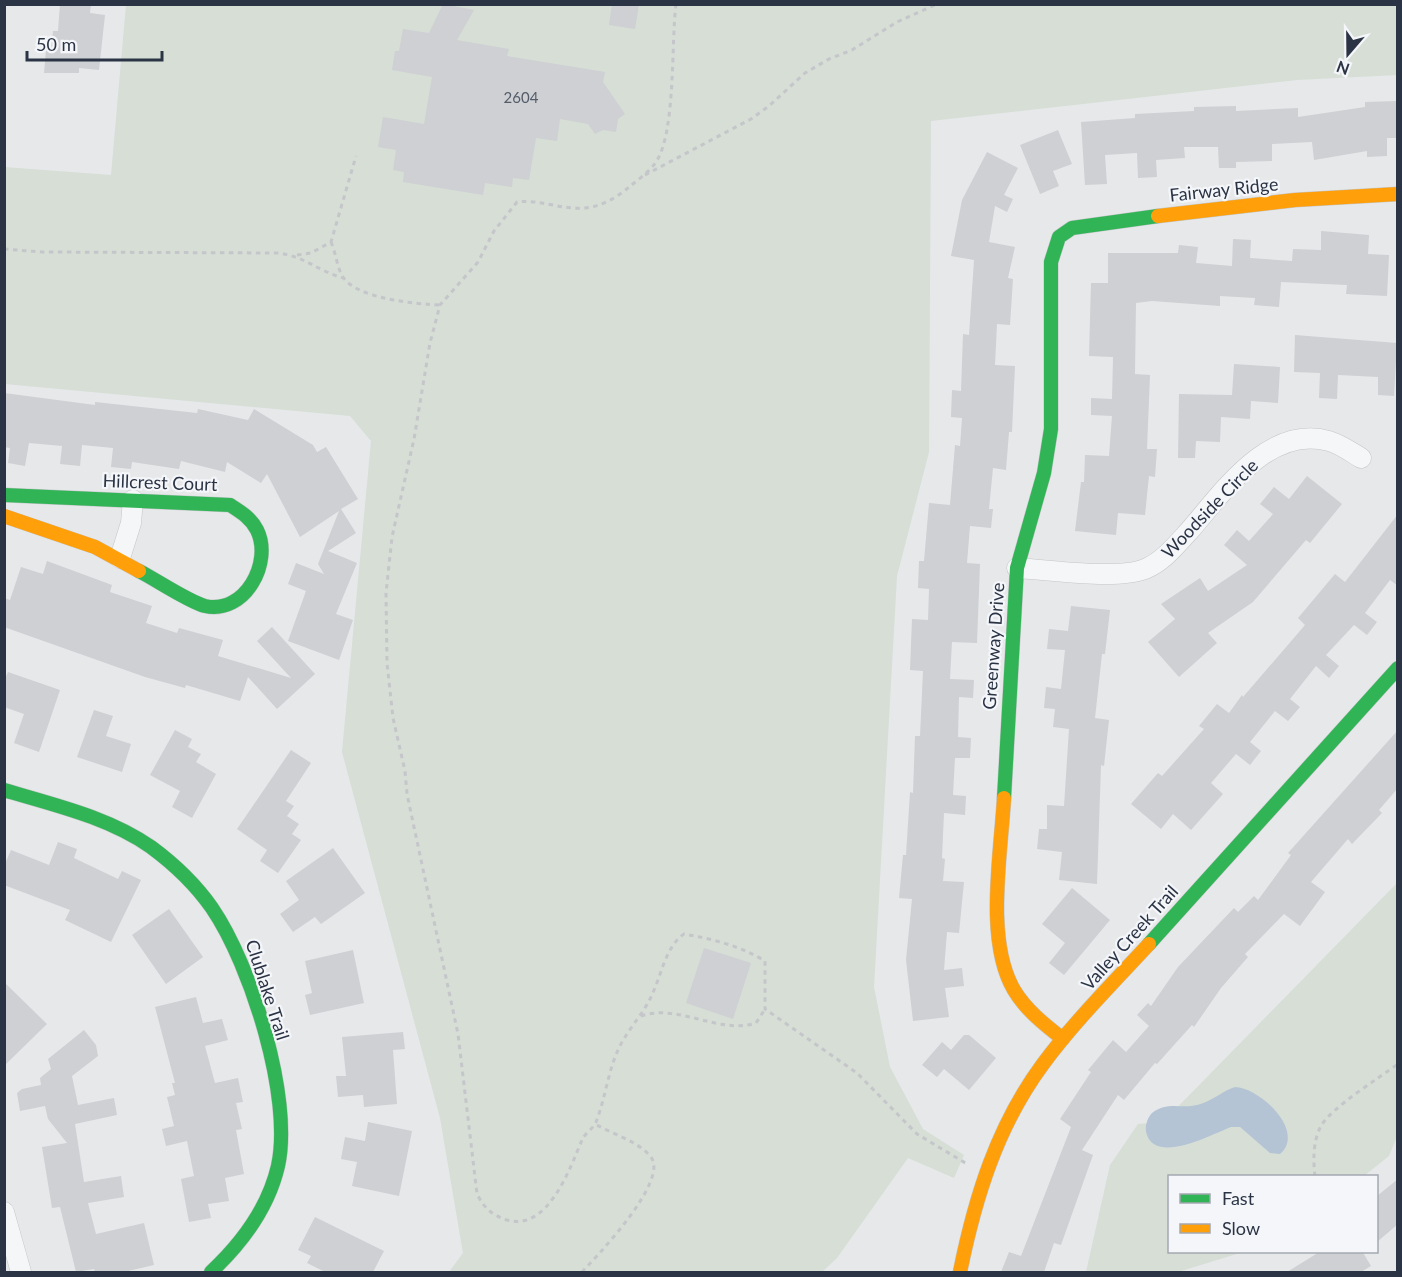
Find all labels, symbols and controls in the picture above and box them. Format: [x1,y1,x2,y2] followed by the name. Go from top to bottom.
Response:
[27,24,162,62] scale bar
[1318,24,1378,84] north arrow
[36,33,76,55] text: 50 m
[1334,58,1352,80] text: N
[504,88,539,106] house number: 2604
[1168,172,1279,206] street label: Fairway Ridge
[1156,454,1262,562] street label: Woodside Circle
[102,469,218,495] street label: Hillcrest Court
[978,582,1008,710] street label: Greenway Drive
[1076,880,1182,994] street label: Valley Creek Trail
[241,937,295,1043] street label: Clublake Trail
[1168,1175,1378,1253] legend
[1222,1187,1255,1209] text: Fast
[1222,1217,1260,1239] text: Slow

